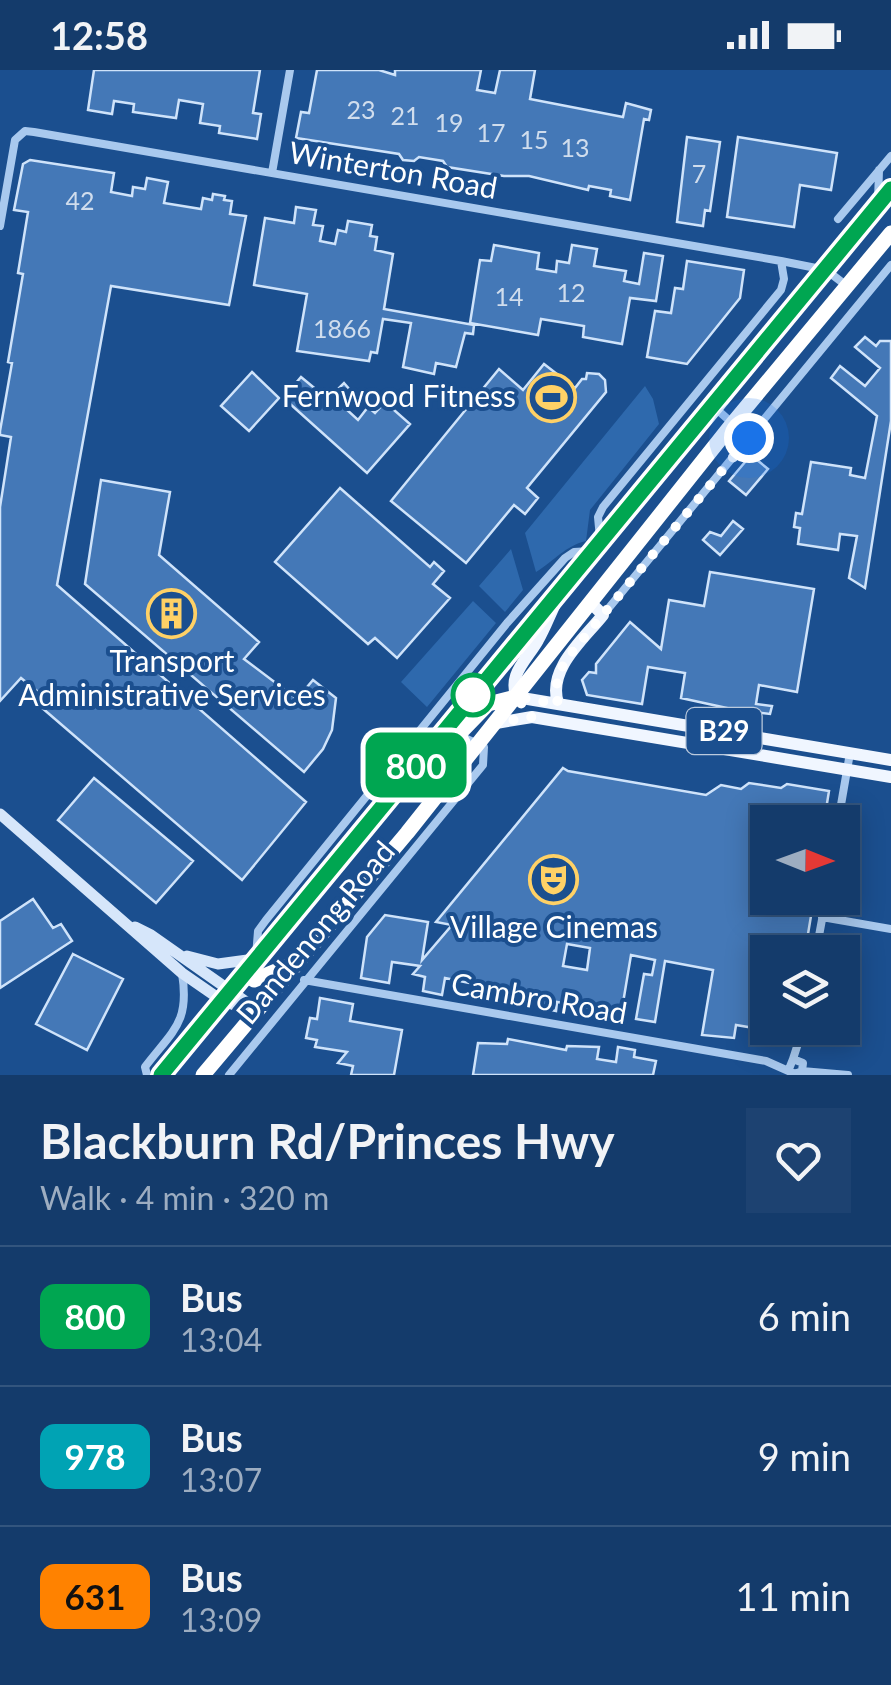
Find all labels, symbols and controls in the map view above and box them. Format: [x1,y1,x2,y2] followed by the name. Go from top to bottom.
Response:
[50,12,148,58] text: 12:58
[346,94,376,124] house number: 23
[390,100,420,130] house number: 21
[434,107,464,137] house number: 19
[476,117,506,147] house number: 17
[519,124,549,154] house number: 15
[560,132,590,162] house number: 13
[286,133,500,205] street label: Winterton Road
[692,158,706,188] house number: 7
[65,185,95,215] house number: 42
[556,277,586,307] house number: 12
[494,281,524,311] house number: 14
[313,313,371,343] house number: 1866
[525,371,577,423] sports icon: Fernwood Fitness
[282,377,516,413] place label: Fernwood Fitness
[724,413,774,463] your location
[146,587,198,639] building icon: Transport Administrative Services
[18,642,326,712] place label: Transport Administrative Services
[452,674,494,716] unlabelled marker
[686,708,762,754] road number: B29
[358,732,474,798] line badge: 800
[386,744,446,786] text: 800
[750,805,860,915] north arrow
[750,805,860,1045] map controls
[228,833,401,1030] street label: Dandenong Road
[528,853,580,905] theatre icon: Village Cinemas
[450,908,658,944] place label: Village Cinemas
[750,935,860,1045] button: layers
[449,964,630,1030] street label: Cambro Road
[746,1108,851,1213] button: heart
[40,1112,615,1169] text: Blackburn Rd/Princes Hwy
[40,1178,329,1217] text: Walk · 4 min · 320 m
[180,1274,243,1320] text: Bus
[758,1293,851,1339] text: 6 min
[65,1295,125,1337] text: 800
[180,1320,262,1359] text: 13:04
[180,1414,243,1460] text: Bus
[758,1433,851,1479] text: 9 min
[65,1435,125,1477] text: 978
[180,1460,262,1499] text: 13:07
[180,1554,243,1600] text: Bus
[736,1573,851,1619] text: 11 min
[65,1575,125,1617] text: 631
[180,1600,262,1639] text: 13:09

